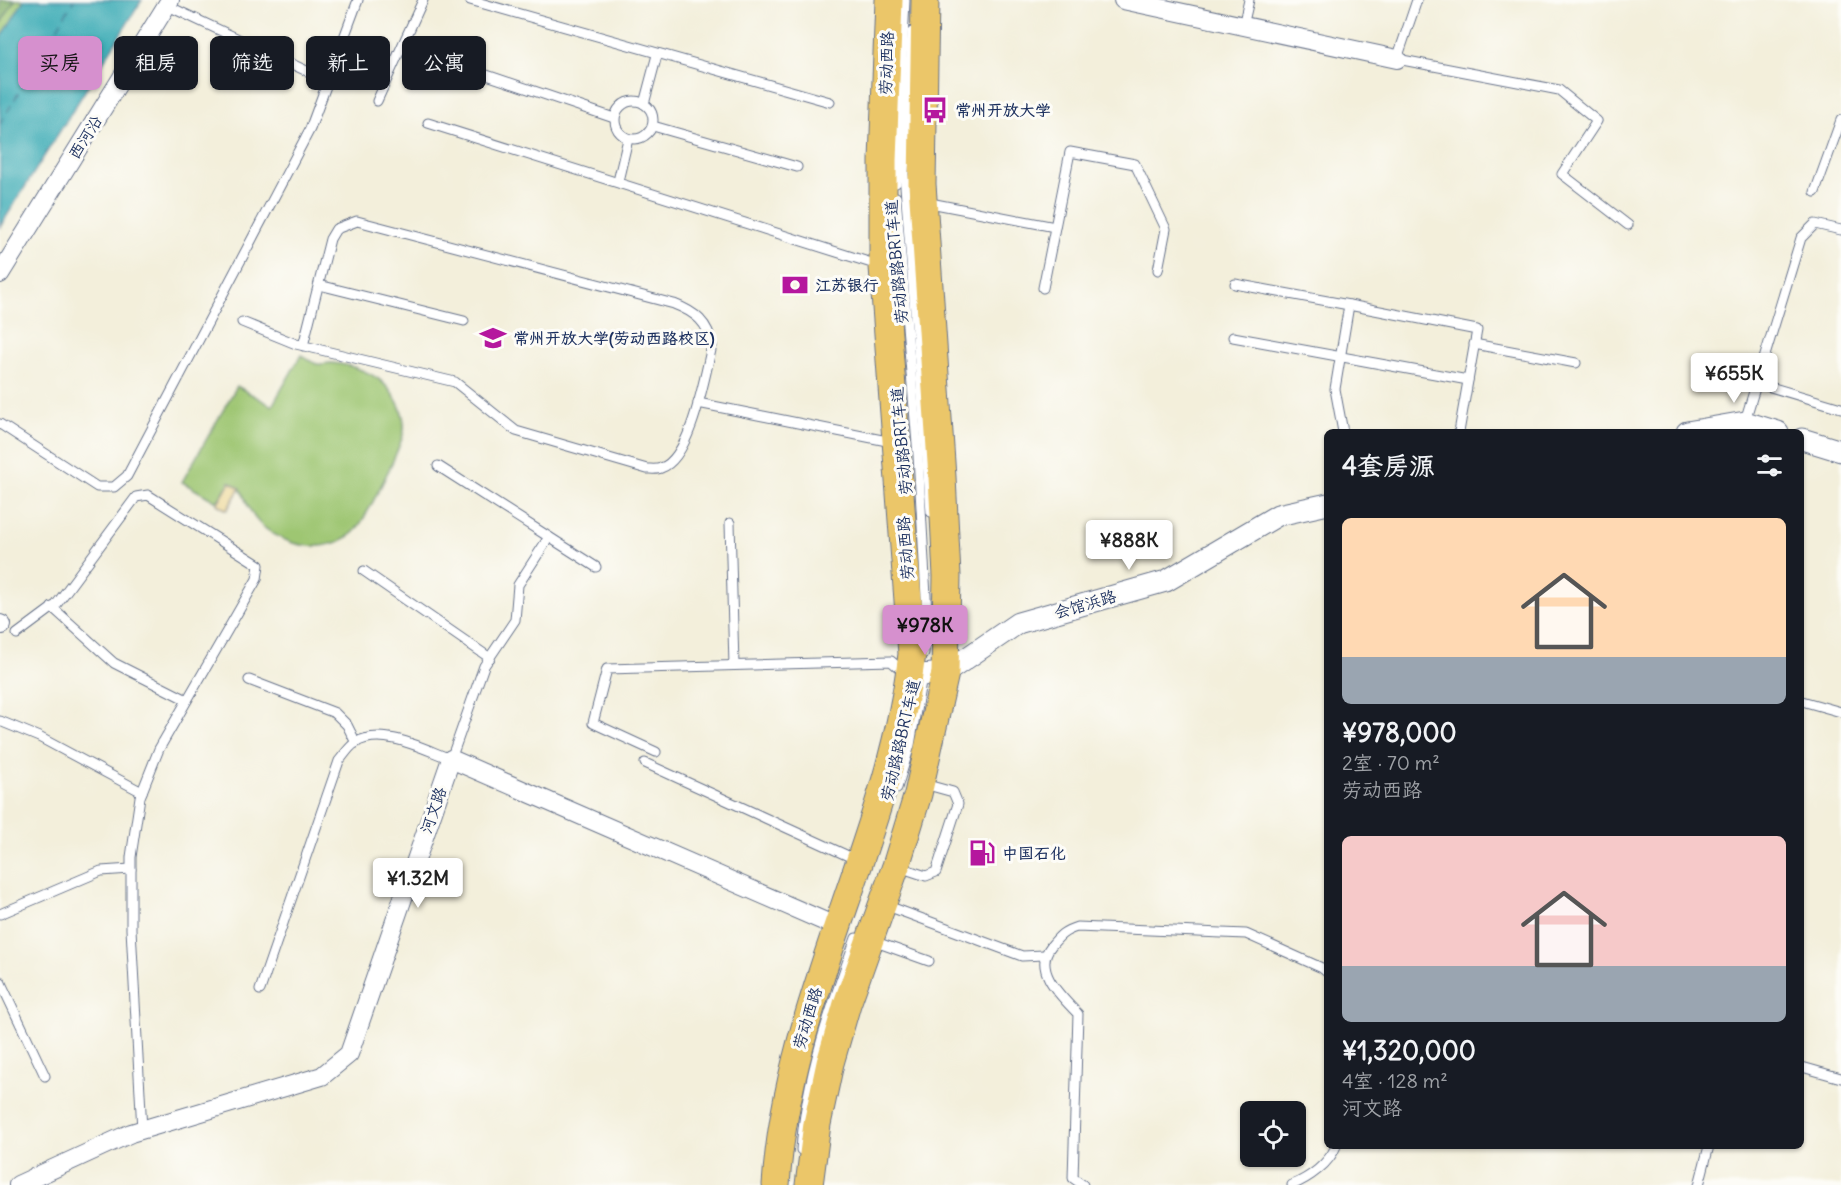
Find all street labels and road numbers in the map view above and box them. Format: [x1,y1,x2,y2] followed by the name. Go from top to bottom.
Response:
[875,31,897,95] street label: 劳动西路
[64,111,106,163] street label: 西河沿
[881,199,911,325] street label: 劳动路路BRT车道
[886,386,916,496] street label: 劳动路BRT车道
[893,515,917,581] street label: 劳动西路
[1051,586,1119,622] street label: 会馆浜路
[876,677,924,803] street label: 劳动路路BRT车道
[416,784,450,836] street label: 河文路
[788,984,826,1052] street label: 劳动西路

